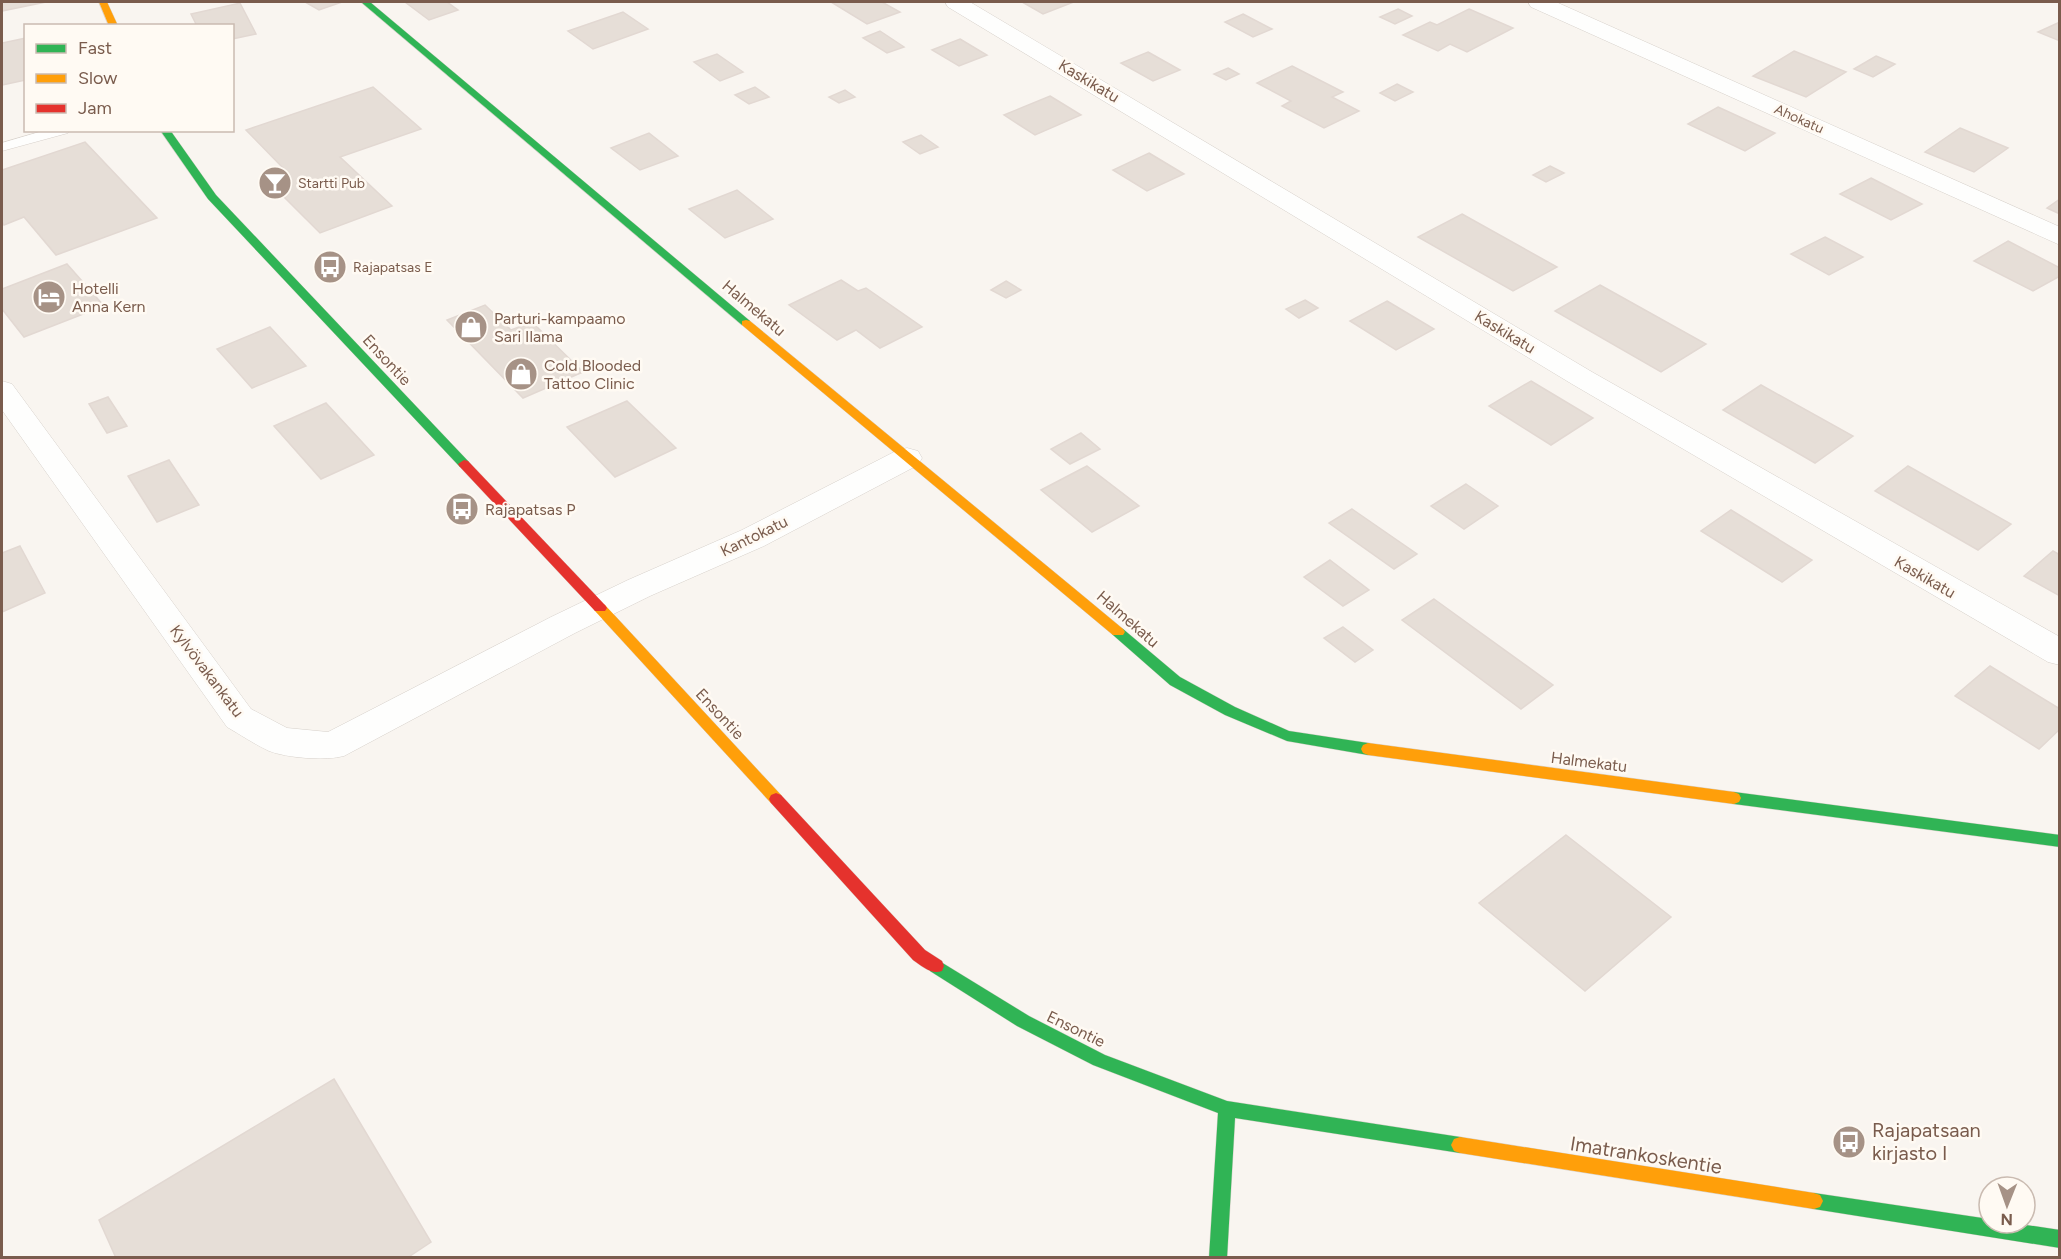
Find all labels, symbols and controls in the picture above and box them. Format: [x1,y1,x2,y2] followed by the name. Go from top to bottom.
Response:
[24,24,234,132] legend
[78,37,112,59] text: Fast
[1055,55,1123,107] street label: Kaskikatu
[78,67,117,89] text: Slow
[78,97,112,119] text: Jam
[1772,101,1826,137] street label: Ahokatu
[257,165,293,201] bar icon: Startti Pub
[298,175,365,192] place label: Startti Pub
[312,249,348,285] bus stop icon: Rajapatsas E
[353,259,432,276] place label: Rajapatsas E
[718,276,790,340] street label: Halmekatu
[31,279,67,315] hotel icon: Hotelli Anna Kern
[72,279,146,316] place label: Hotelli Anna Kern
[1471,306,1539,358] street label: Kaskikatu
[453,309,489,345] shop icon: Parturi-kampaamo Sari Ilama
[494,309,625,346] place label: Parturi-kampaamo Sari Ilama
[359,331,415,390] street label: Ensontie
[503,356,539,392] shop icon: Cold Blooded Tattoo Clinic
[544,356,641,393] place label: Cold Blooded Tattoo Clinic
[444,491,480,527] bus stop icon: Rajapatsas P
[485,500,576,519] place label: Rajapatsas P
[717,512,791,560] street label: Kantokatu
[1891,552,1959,602] street label: Kaskikatu
[1093,587,1163,651] street label: Halmekatu
[166,621,248,721] street label: Kylvövakankatu
[692,685,748,744] street label: Ensontie
[1550,748,1628,776] street label: Halmekatu
[1044,1007,1109,1051] street label: Ensontie
[1872,1118,1981,1165] place label: Rajapatsaan kirjasto I
[1831,1124,1867,1160] bus stop icon: Rajapatsaan kirjasto I
[1568,1131,1724,1179] street label: Imatrankoskentie
[1977,1175,2037,1235] north arrow
[2000,1210,2013,1229] text: N

